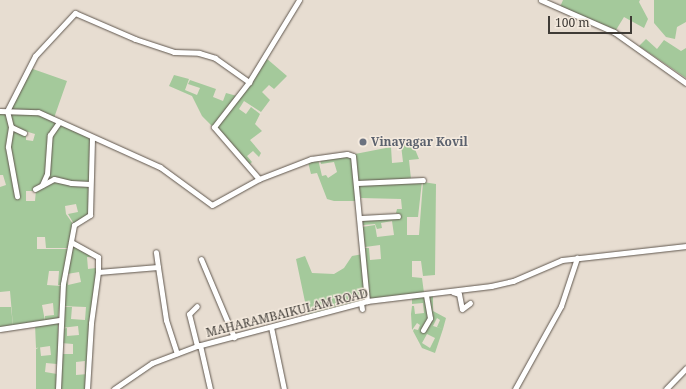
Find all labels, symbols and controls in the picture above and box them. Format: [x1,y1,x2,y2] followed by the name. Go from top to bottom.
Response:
[550,8,634,34] scale bar
[555,14,590,31] text: 100 m
[371,135,468,149] place label: Vinayagar Kovil
[358,137,368,147] marker: Vinayagar Kovil
[204,286,370,340] street label: MAHARAMBAIKULAM ROAD

